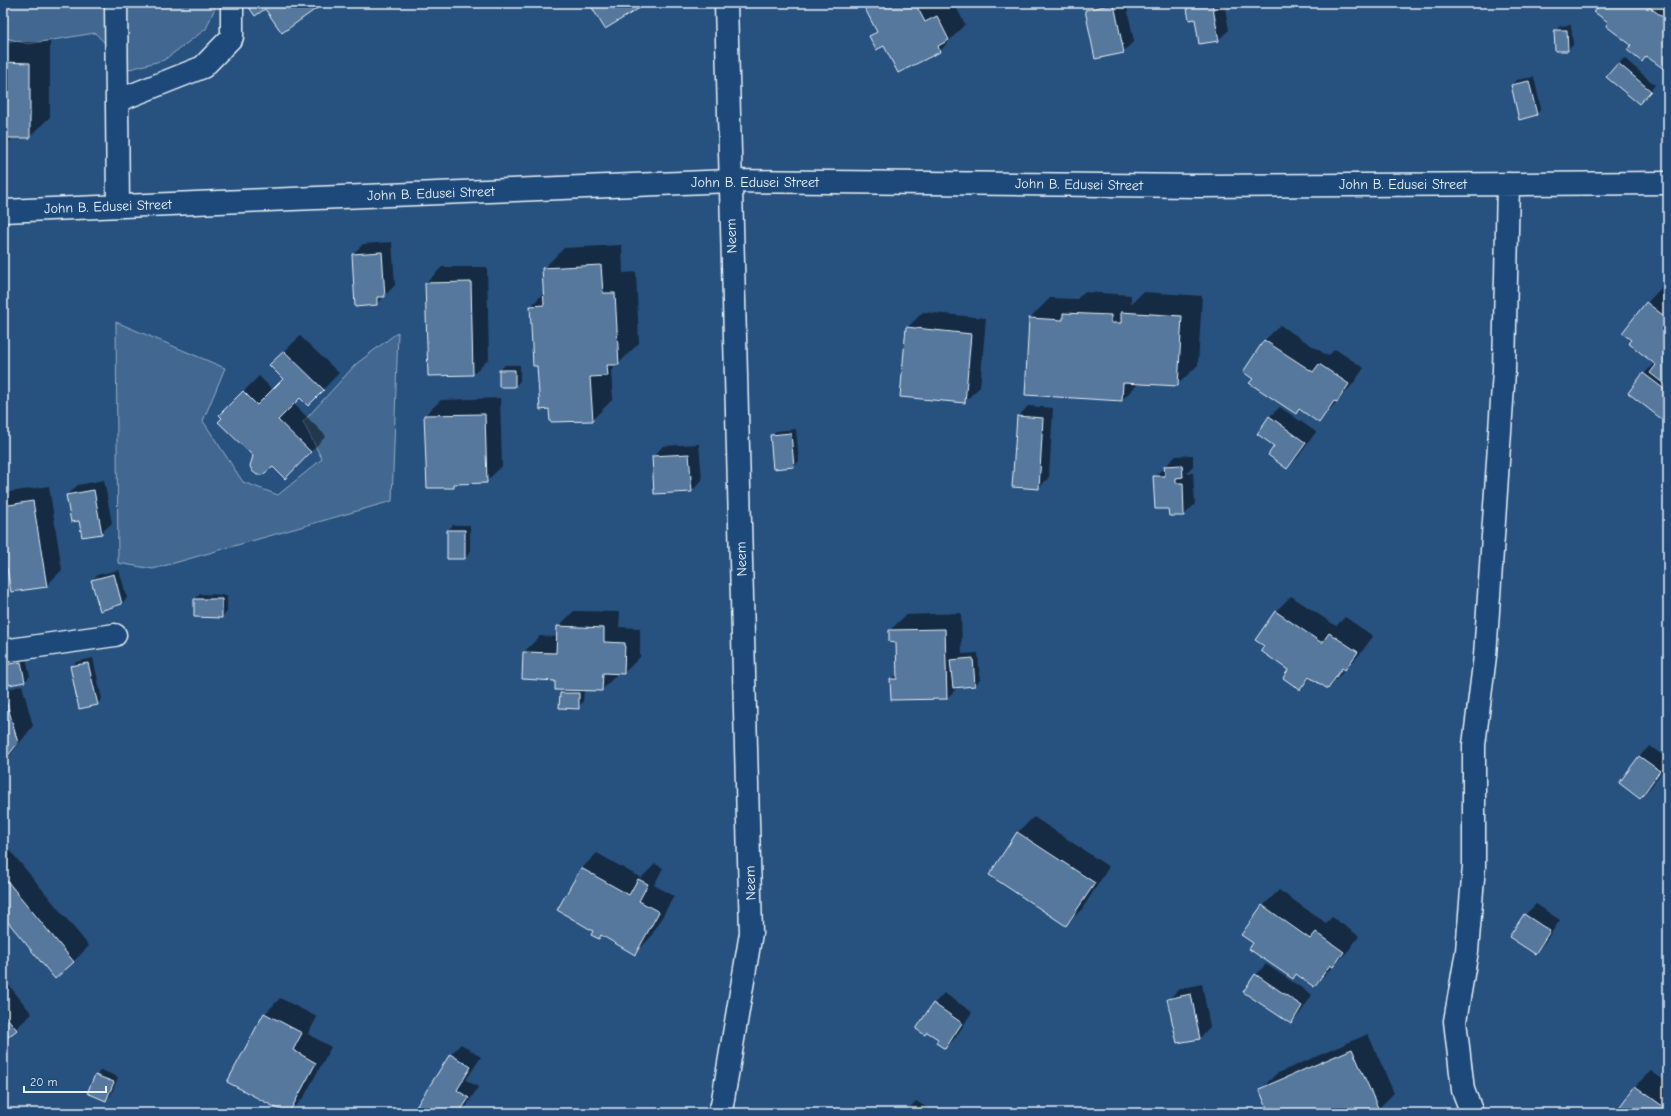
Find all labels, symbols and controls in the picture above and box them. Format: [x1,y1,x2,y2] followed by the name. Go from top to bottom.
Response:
[691,174,820,191] street label: John B. Edusei Street
[1015,175,1144,194] street label: John B. Edusei Street
[1339,176,1468,193] street label: John B. Edusei Street
[367,183,496,204] street label: John B. Edusei Street
[44,196,173,217] street label: John B. Edusei Street
[722,218,741,254] street label: Neem
[732,541,751,577] street label: Neem
[741,865,760,901] street label: Neem
[24,1068,106,1094] scale bar
[30,1075,58,1089] text: 20 m

